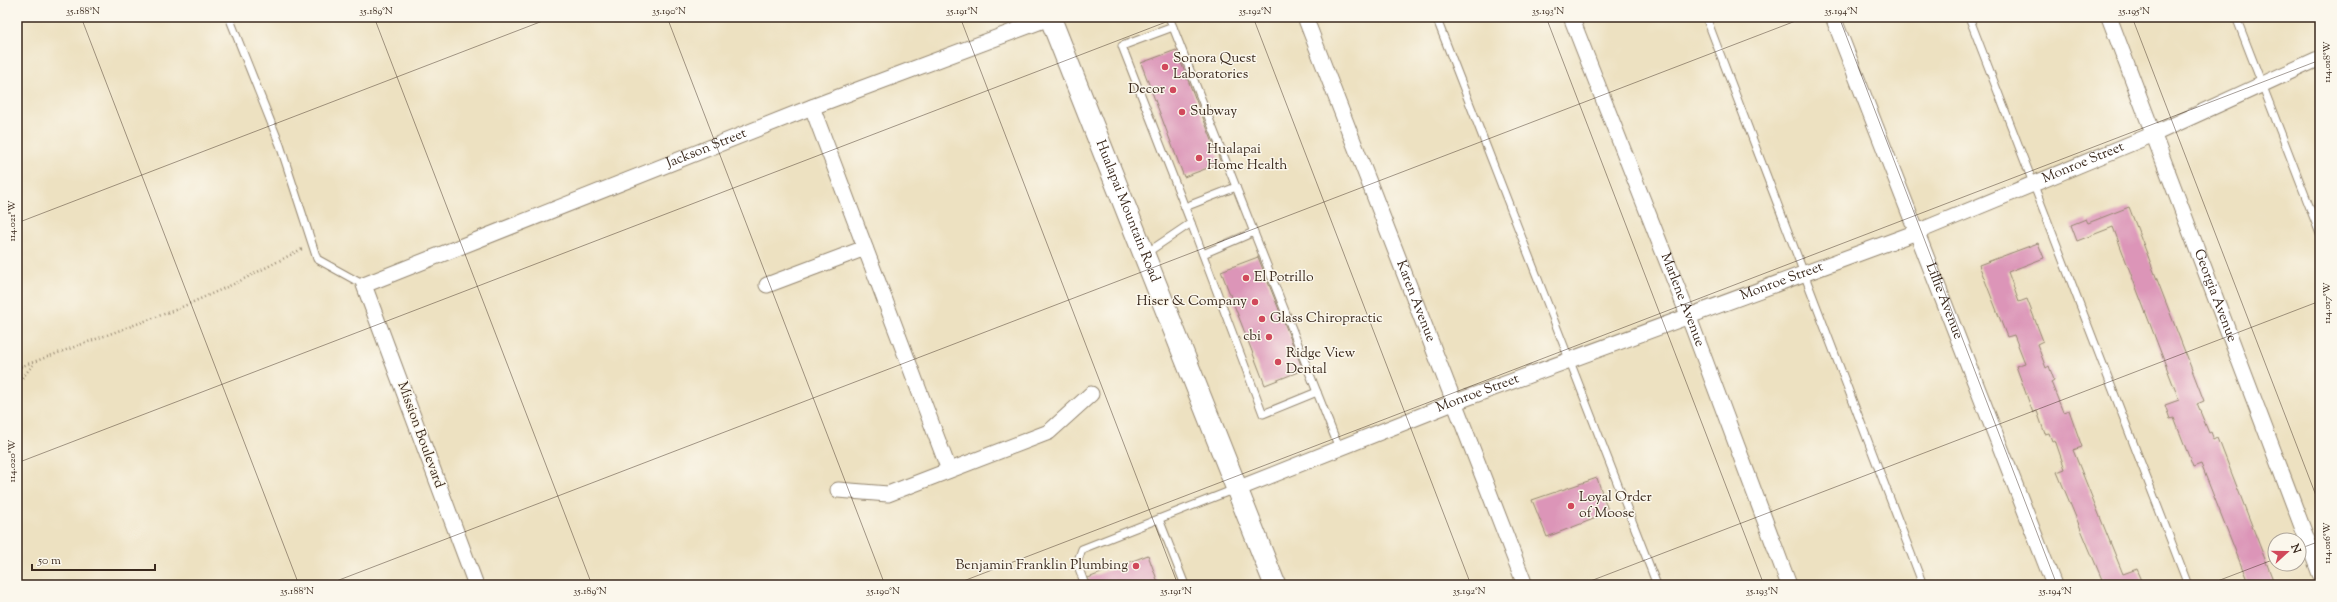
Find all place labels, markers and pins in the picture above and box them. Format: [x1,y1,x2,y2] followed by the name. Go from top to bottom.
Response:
[1173,49,1256,85] place label: Sonora Quest Laboratories
[1160,62,1170,72] marker: Sonora Quest Laboratories
[1128,80,1166,100] place label: Decor
[1168,85,1178,95] marker: Decor
[1190,102,1237,122] place label: Subway
[1177,107,1187,117] marker: Subway
[1207,140,1288,176] place label: Hualapai Home Health
[1194,153,1204,163] marker: Hualapai Home Health
[1254,268,1314,288] place label: El Potrillo
[1241,273,1251,283] marker: El Potrillo
[1136,292,1247,312] place label: Hiser & Company
[1250,297,1260,307] marker: Hiser & Company
[1270,309,1383,329] place label: Glass Chiropractic
[1257,314,1267,324] marker: Glass Chiropractic
[1243,327,1261,347] place label: cbi
[1264,332,1274,342] marker: cbi
[1286,344,1356,380] place label: Ridge View Dental
[1273,357,1283,367] marker: Ridge View Dental
[1579,488,1652,524] place label: Loyal Order of Moose
[1566,501,1576,511] marker: Loyal Order of Moose
[955,556,1128,576] place label: Benjamin Franklin Plumbing
[1131,561,1141,571] marker: Benjamin Franklin Plumbing

